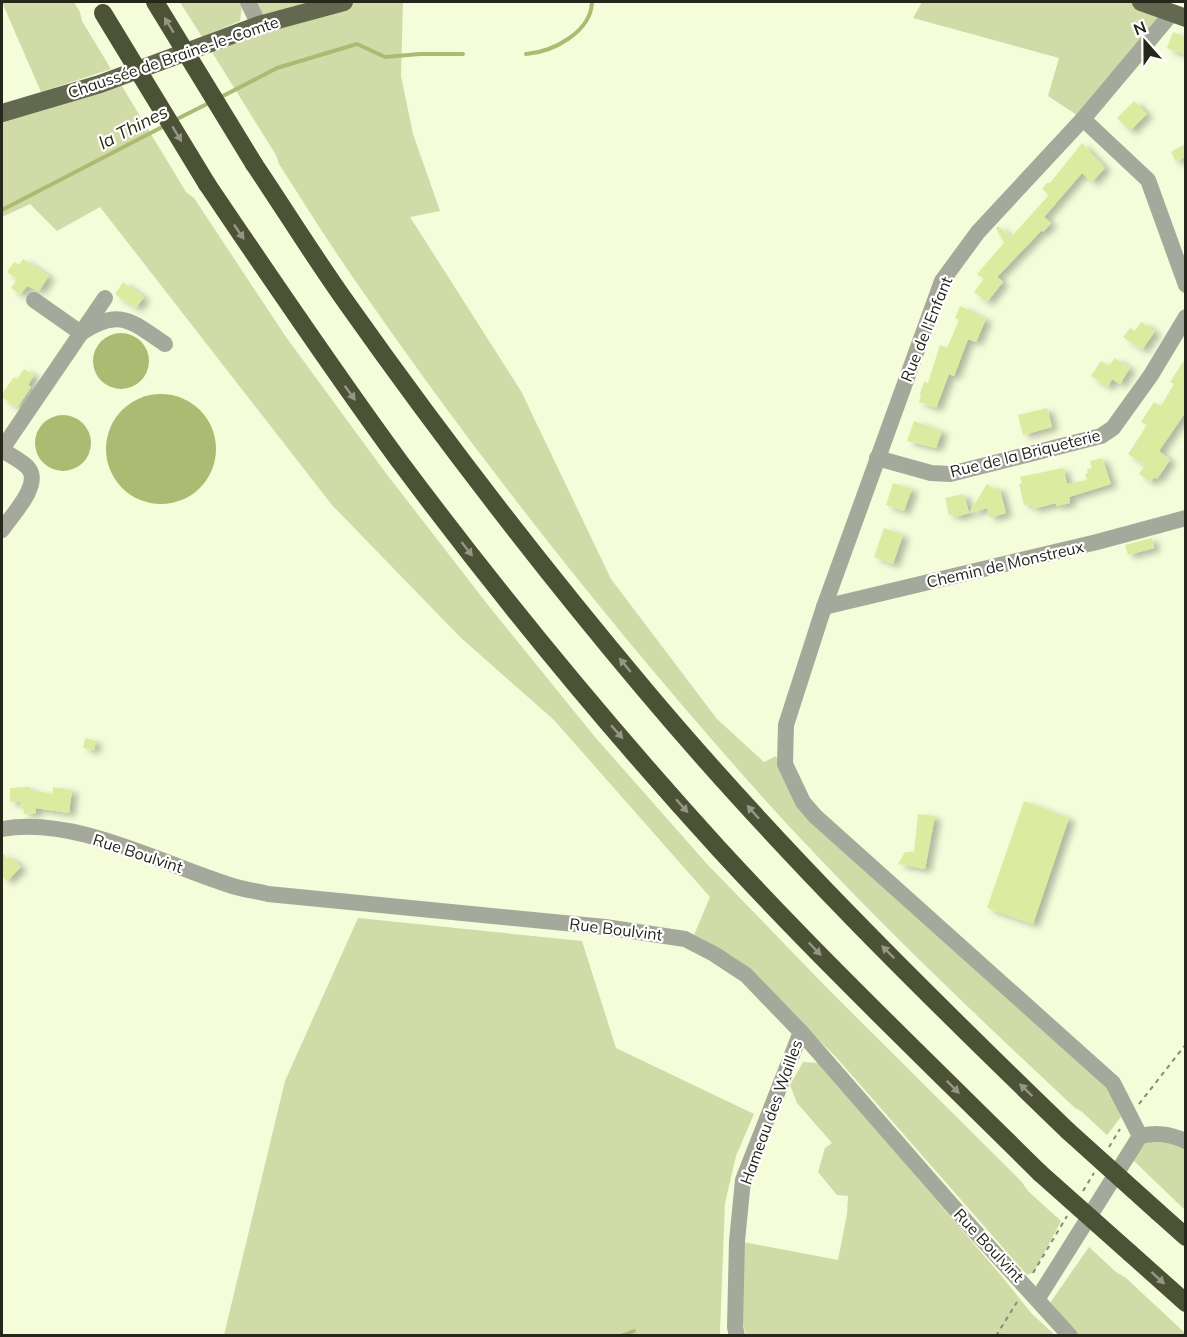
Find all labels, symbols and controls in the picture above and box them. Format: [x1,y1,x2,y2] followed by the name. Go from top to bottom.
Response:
[65,11,281,103] street label: Chaussée de Braine-le-Comte
[1115,12,1175,72] north arrow
[1130,16,1149,39] text: N
[163,17,174,33] one-way arrow
[94,100,172,154] water label: la Thines
[171,126,182,142] one-way arrow
[234,224,245,241] one-way arrow
[896,273,956,385] street label: Rue de l'Enfant
[344,385,356,400] one-way arrow
[948,425,1102,481] street label: Rue de la Briqueterie
[924,536,1086,592] street label: Chemin de Monstreux
[461,541,473,556] one-way arrow
[618,657,631,673] one-way arrow
[610,724,623,739] one-way arrow
[675,798,688,813] one-way arrow
[746,804,760,819] one-way arrow
[90,829,186,877] street label: Rue Boulvint
[568,913,664,945] street label: Rue Boulvint
[808,941,822,956] one-way arrow
[881,945,895,960] one-way arrow
[736,1037,807,1187] street label: Hameau des Wailles
[945,1079,959,1093] one-way arrow
[1019,1084,1034,1097] one-way arrow
[950,1204,1028,1286] street label: Rue Boulvint
[1150,1271,1165,1285] one-way arrow

